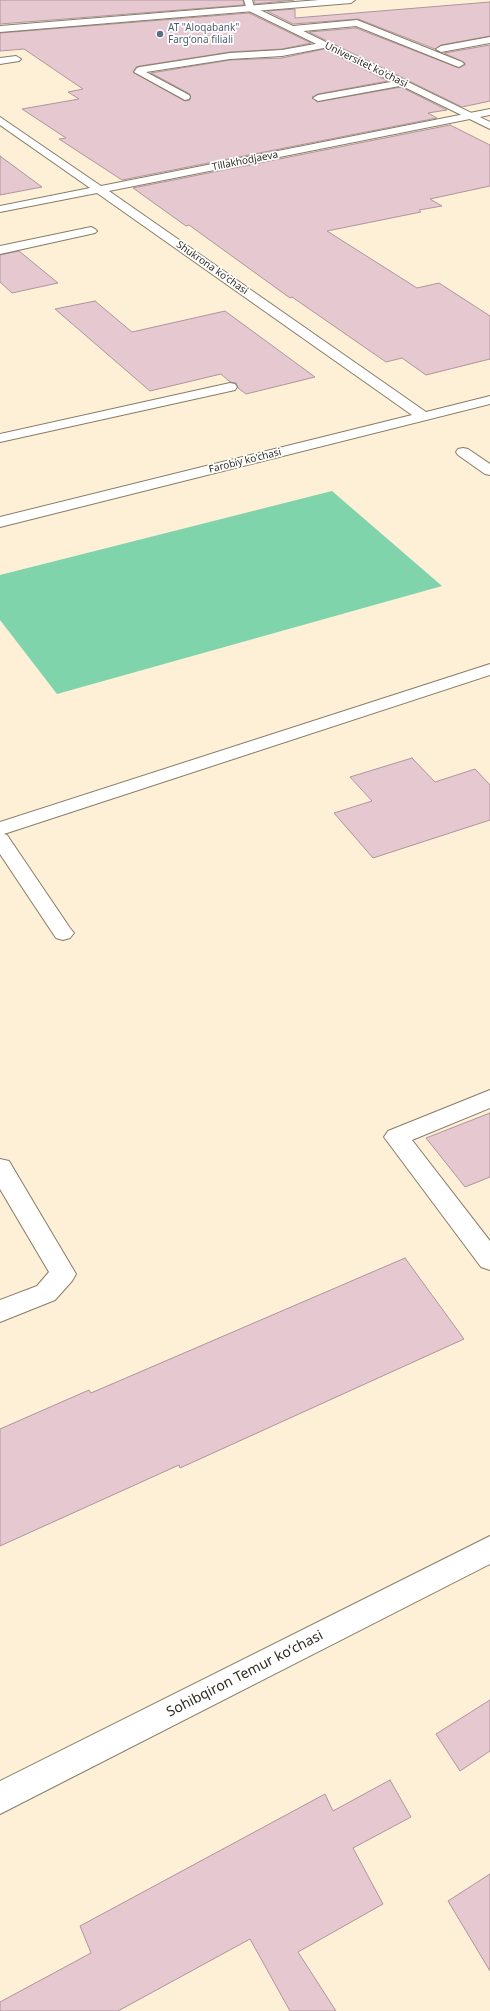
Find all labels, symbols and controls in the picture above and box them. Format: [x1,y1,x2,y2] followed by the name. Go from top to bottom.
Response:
[168,22,239,46] place label: AT "Aloqabank" Fargʻona filiali
[155,29,165,39] marker: AT "Aloqabank" Fargʻona filiali
[323,40,409,90] street label: Universitet ko'chasi
[211,149,279,173] street label: Tillakhodjaeva
[174,239,250,297] street label: Shukrona koʻchasi
[208,446,282,476] street label: Farobiy ko'chasi
[164,1627,326,1721] street label: Sohibqiron Temur koʻchasi

